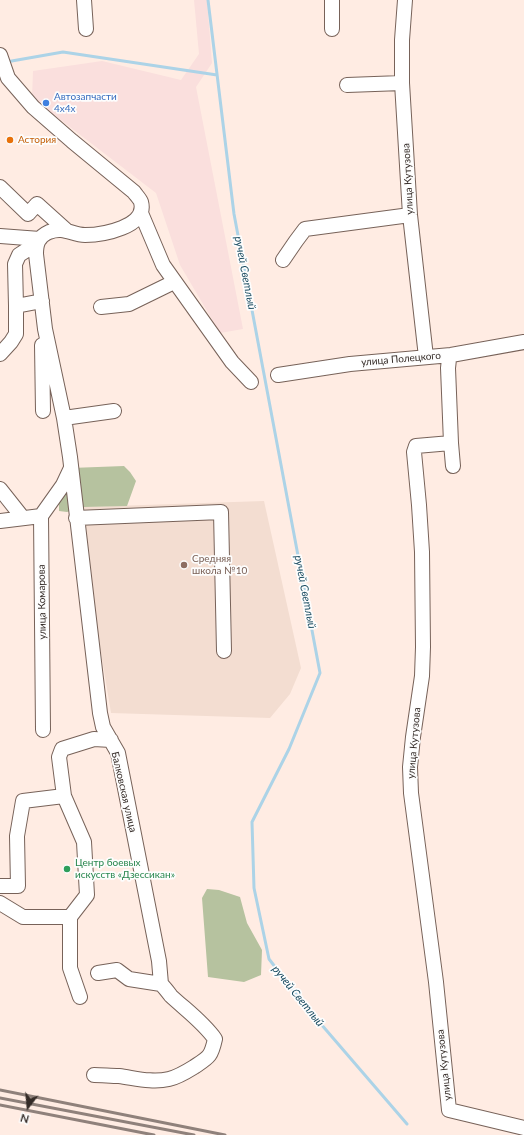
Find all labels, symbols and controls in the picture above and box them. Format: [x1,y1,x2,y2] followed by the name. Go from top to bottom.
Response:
[54,91,117,114] place label: Автозапчасти 4х4х
[41,98,51,108] marker: Автозапчасти 4х4х
[18,134,56,146] place label: Астория
[5,135,15,145] marker: Астория
[400,143,416,215] street label: улица Кутузова
[231,235,259,311] water label: ручей Светлый
[361,350,441,368] street label: улица Полецкого
[192,553,247,576] place label: Средняя школа №10
[291,554,319,630] water label: ручей Светлый
[179,560,189,570] marker: Средняя школа №10
[35,564,49,640] street label: улица Комарова
[405,707,423,779] street label: улица Кутузова
[109,751,139,833] street label: Балковская улица
[75,857,175,880] place label: Центр боевых искусств «Дзессикан»
[62,864,72,874] marker: Центр боевых искусств «Дзессикан»
[269,963,327,1029] water label: ручей Светлый
[434,1029,454,1101] street label: улица Кутузова
[8,1087,48,1127] north arrow
[19,1112,30,1126] text: N

